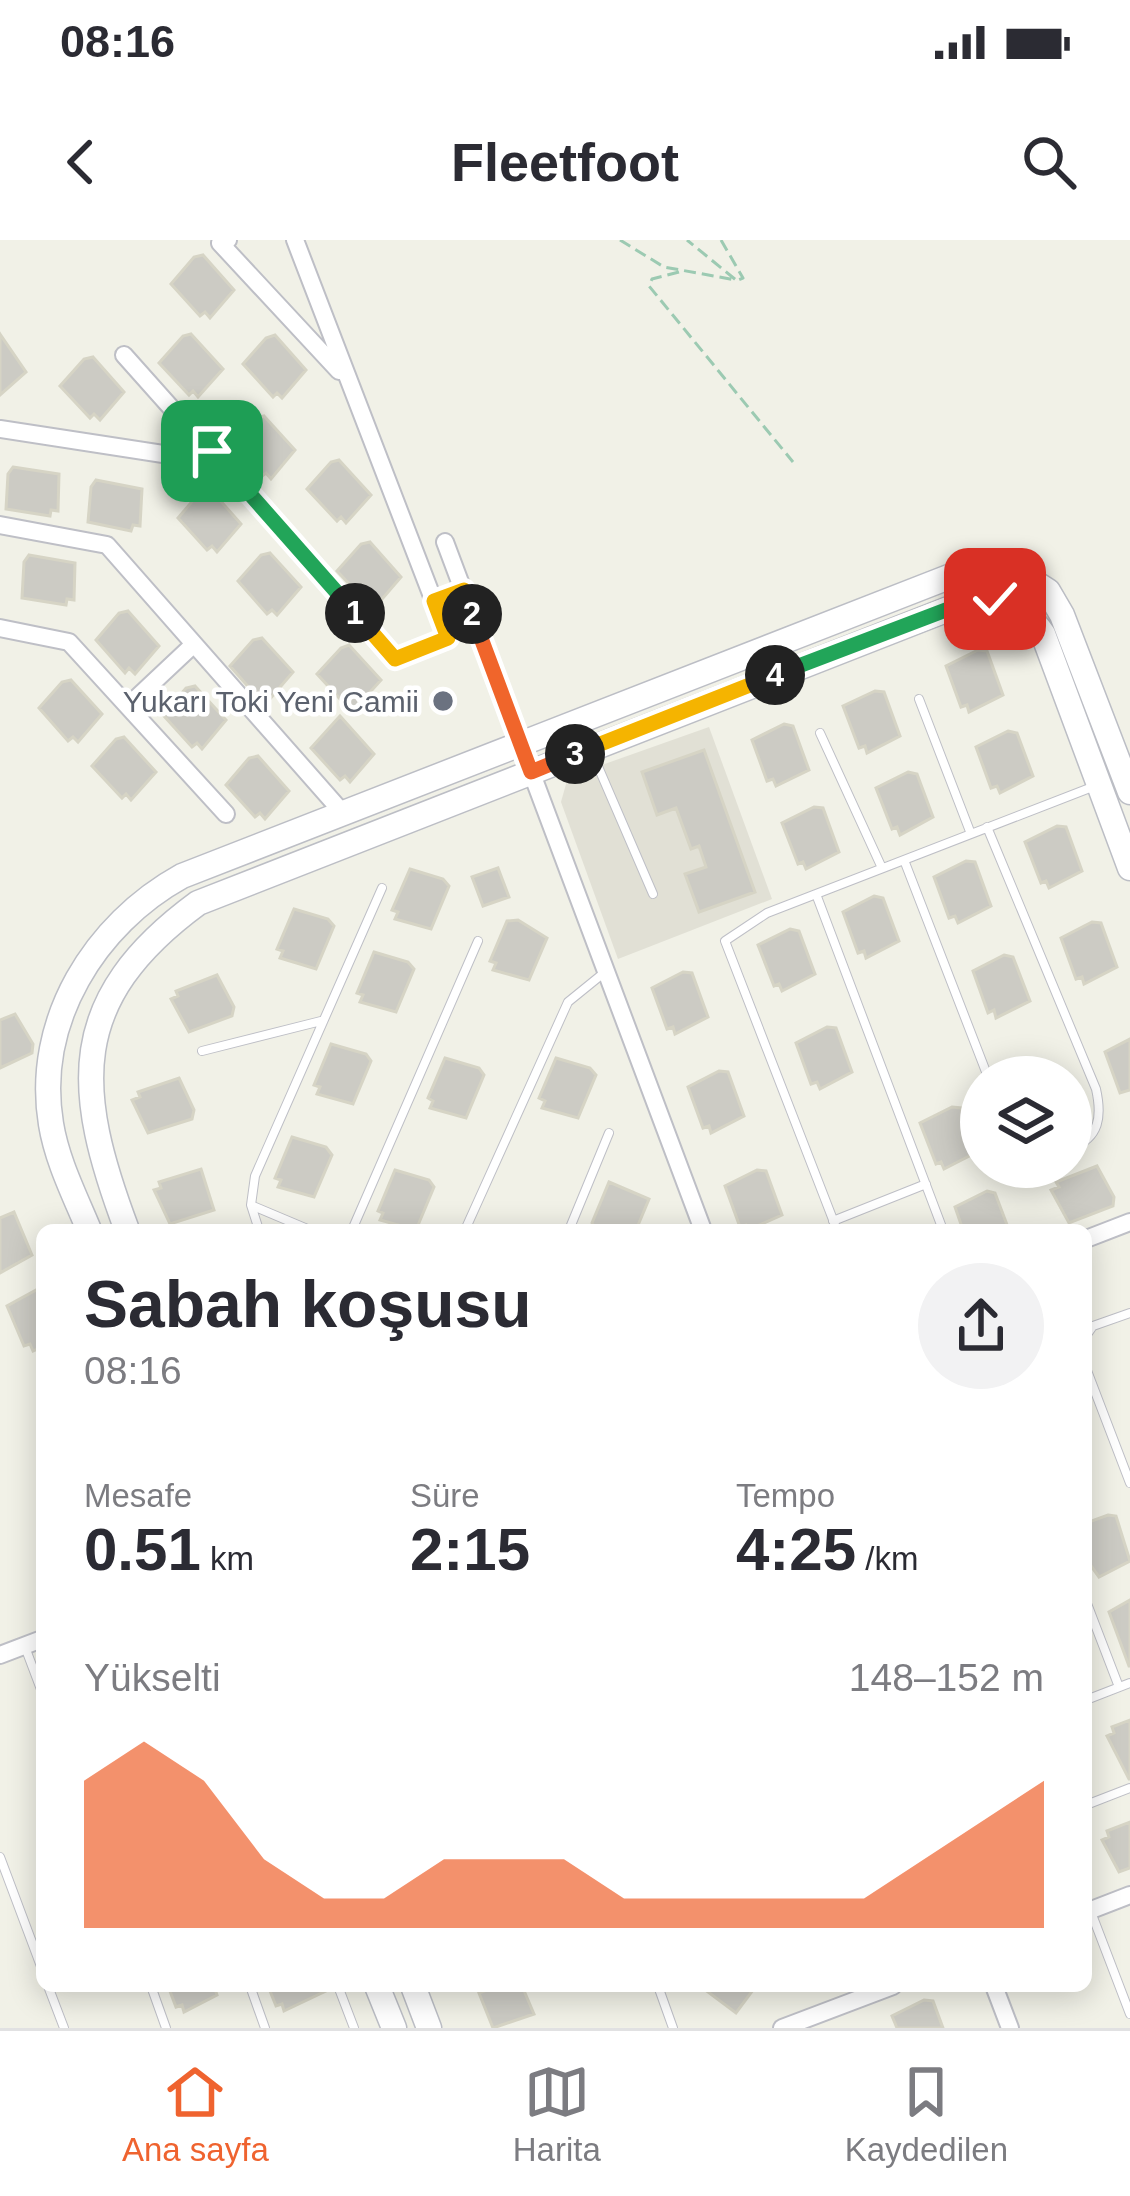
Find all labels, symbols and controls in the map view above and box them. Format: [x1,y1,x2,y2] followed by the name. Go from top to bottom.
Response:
[60,16,175,67] text: 08:16
[48,129,114,195] icon: back
[1016,129,1082,195] icon: search
[451,132,679,192] text: Fleetfoot
[161,400,263,502] pin
[179,418,245,484] icon: arrive
[944,548,1046,650] pin
[962,566,1028,632] icon: check
[325,583,385,643] pin: 1
[442,584,502,644] pin: 2
[346,594,364,631] text: 1
[463,595,481,632] text: 2
[745,645,805,705] pin: 4
[766,656,784,693] text: 4
[123,685,419,718] place label: Yukarı Toki Yeni Camii
[430,688,456,714] marker: Yukarı Toki Yeni Camii
[545,724,605,784] pin: 3
[566,735,584,772] text: 3
[960,1056,1092,1188] map controls
[960,1056,1092,1188] button: layers
[918,1263,1044,1389] button: share
[84,1267,531,1341] text: Sabah koşusu
[84,1349,182,1392] text: 08:16
[84,1477,192,1514] text: Mesafe
[410,1477,480,1514] text: Süre
[736,1477,835,1514] text: Tempo
[84,1516,201,1583] text: 0.51
[410,1516,530,1583] text: 2:15
[736,1516,856,1583] text: 4:25
[201,1540,254,1577] text: km
[856,1540,918,1577] text: /km
[84,1656,221,1699] text: Yükselti
[849,1656,1044,1699] text: 148–152 m
[122,2059,269,2169] tab: Ana sayfa
[513,2059,601,2169] tab: Harita
[845,2059,1008,2169] tab: Kaydedilen

